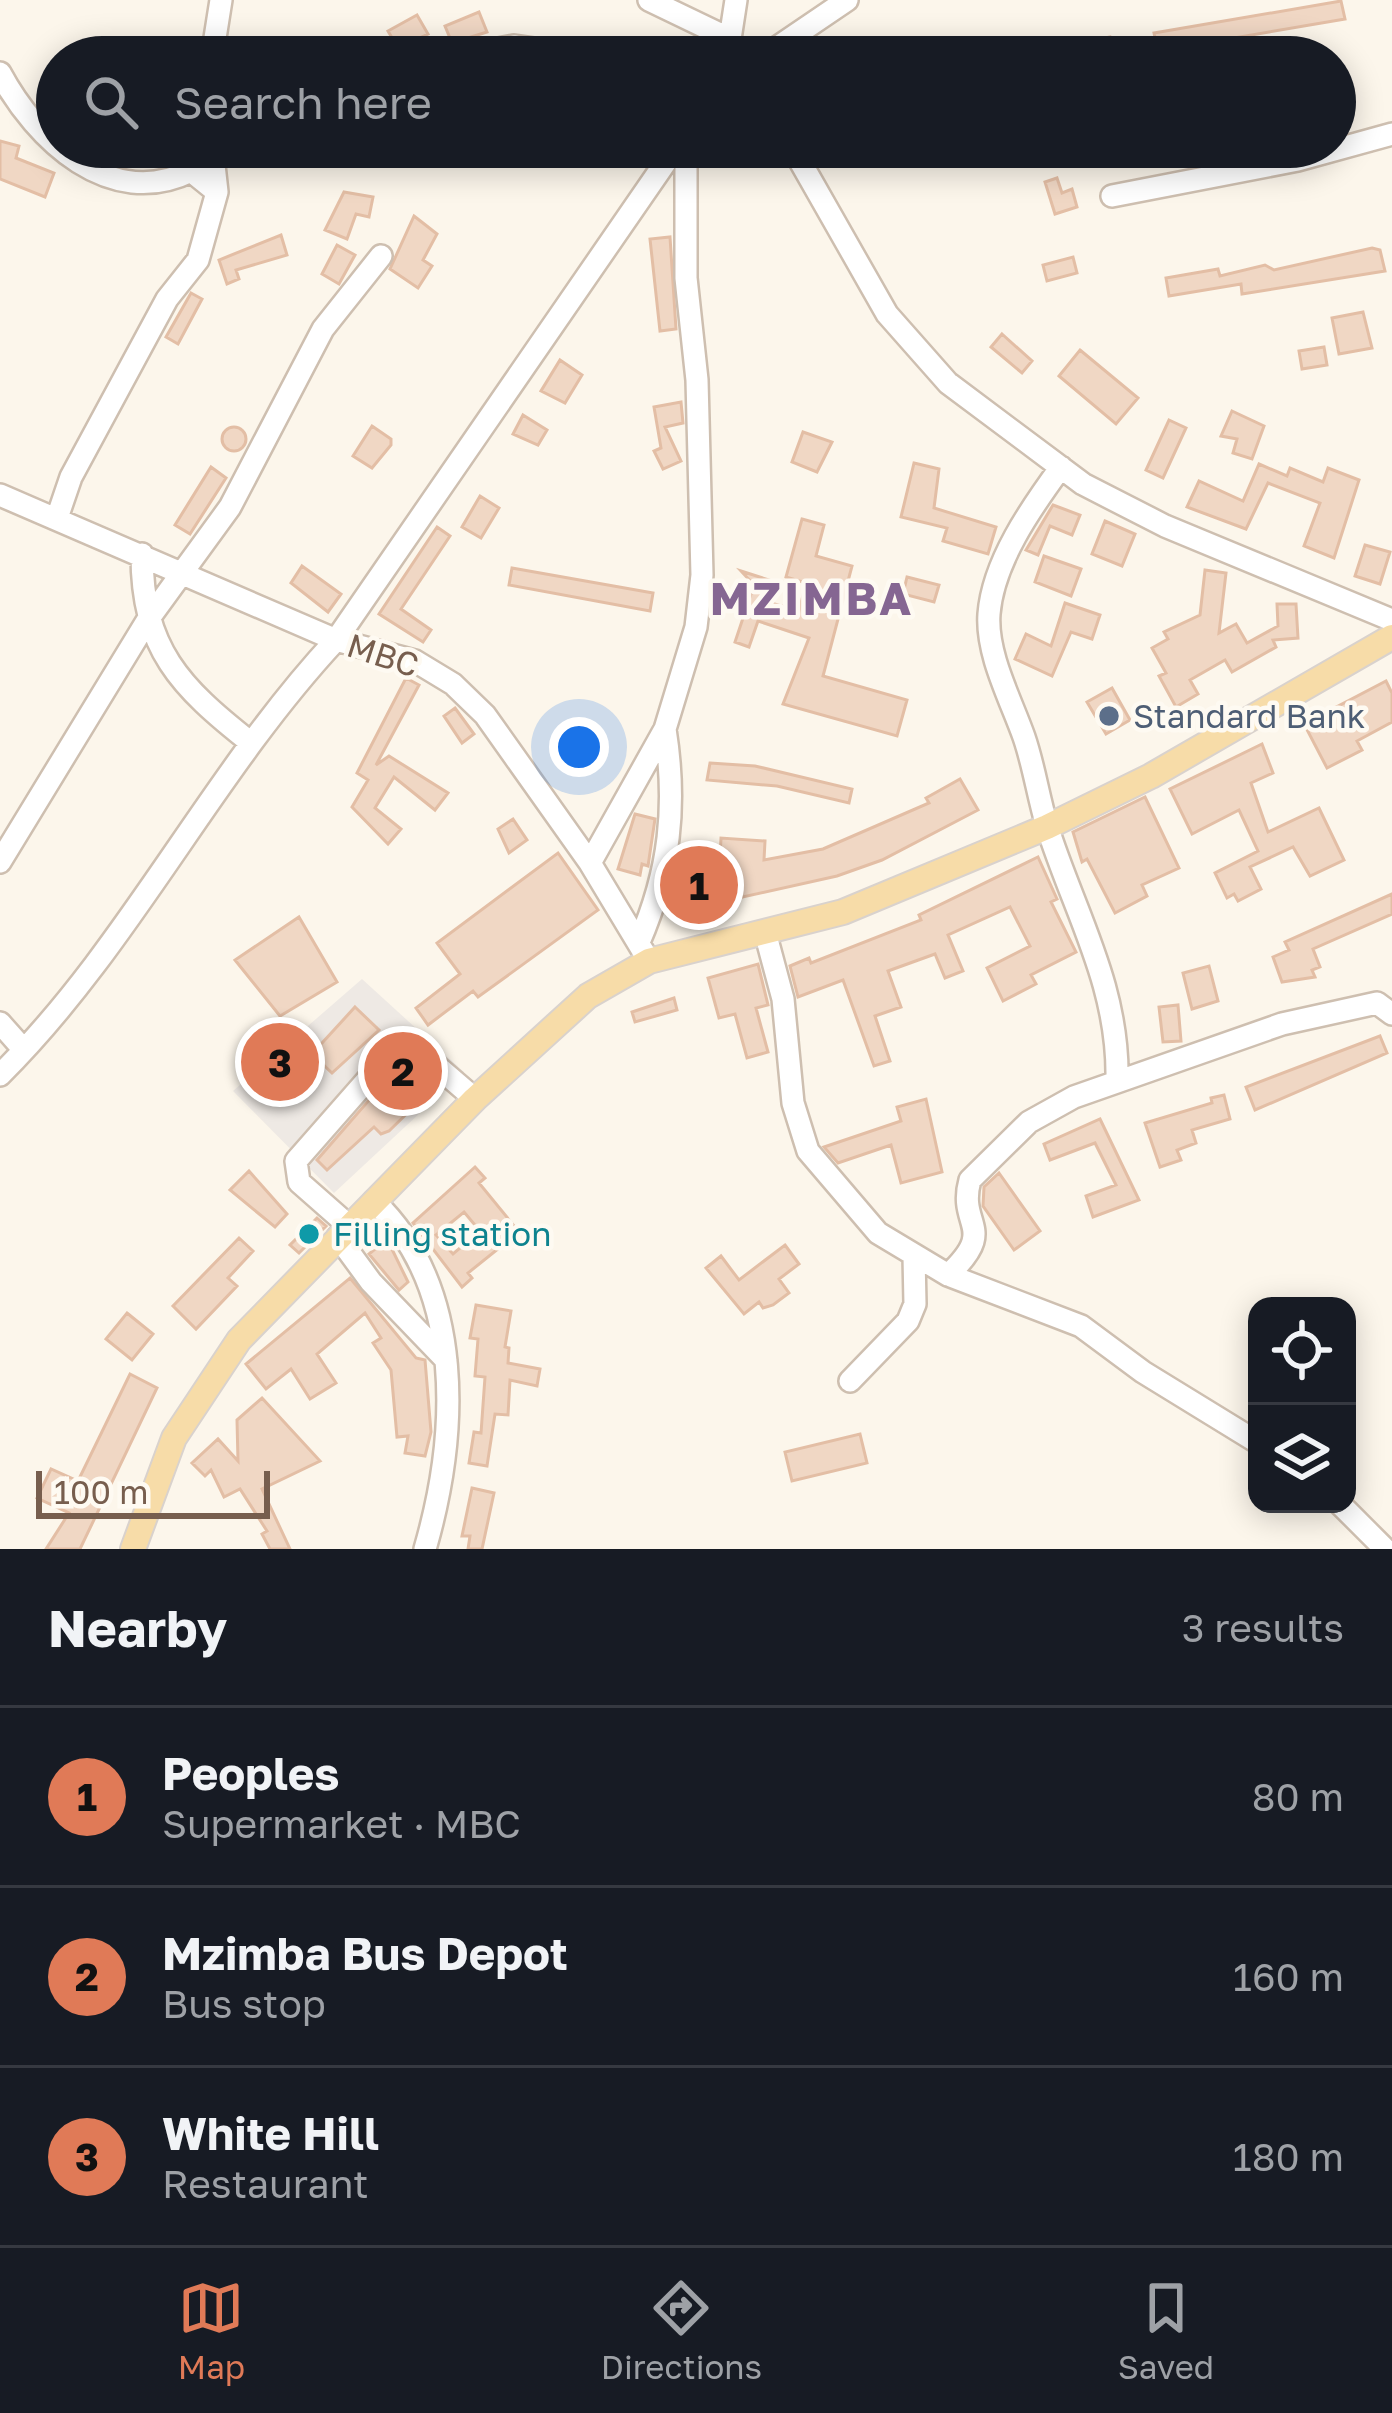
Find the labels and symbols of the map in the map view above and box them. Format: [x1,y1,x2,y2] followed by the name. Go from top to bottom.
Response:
[710,571,914,625] district label: MZIMBA
[343,625,424,684] street label: MBC
[1133,696,1365,735] place label: Standard Bank
[1096,703,1122,729] marker: Standard Bank
[549,717,609,777] your location
[660,840,738,930] pin: 1
[241,1017,319,1107] pin: 3
[364,1026,442,1116] pin: 2
[333,1214,551,1253] place label: Filling station
[296,1221,322,1247] marker: Filling station
[36,1465,270,1518] scale bar

